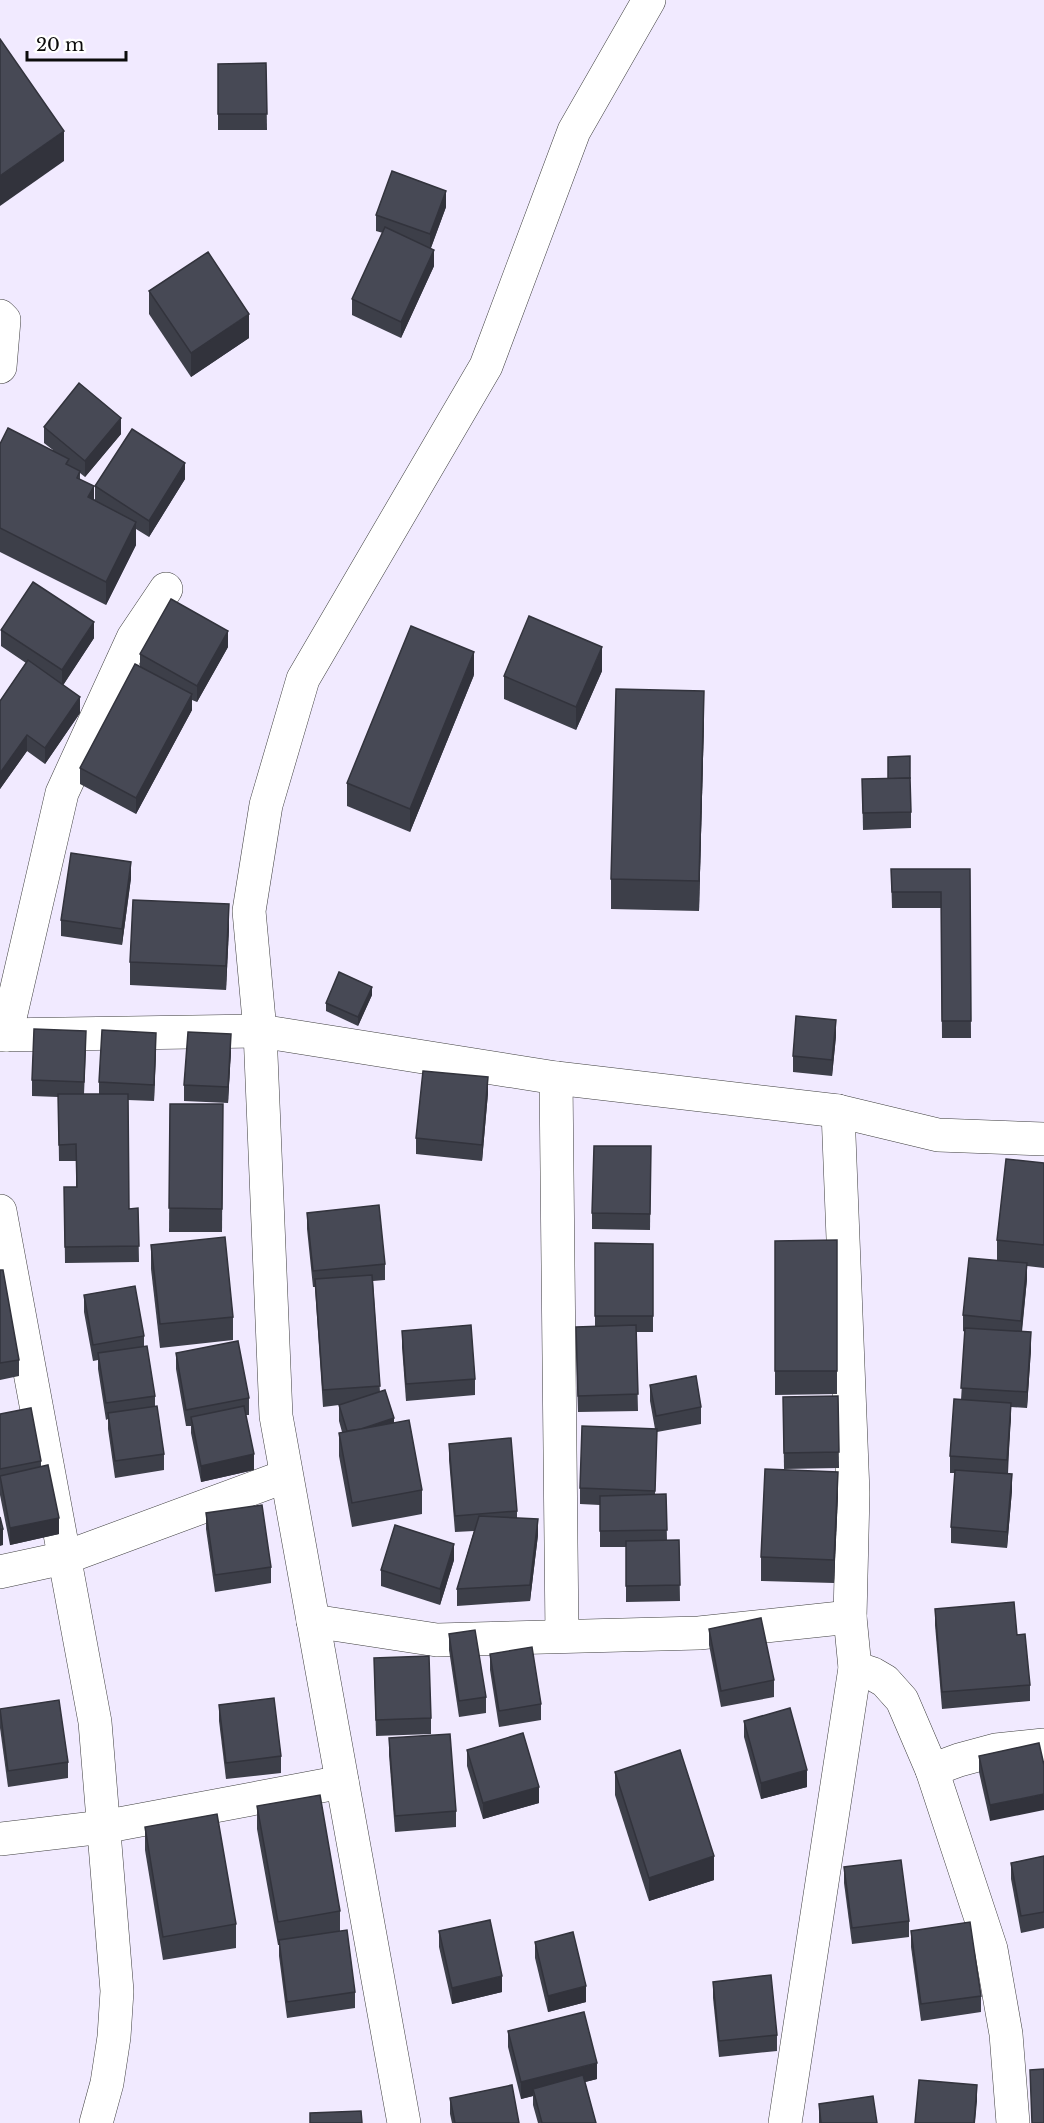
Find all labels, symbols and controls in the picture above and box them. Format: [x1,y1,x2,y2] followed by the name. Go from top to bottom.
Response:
[27,24,126,62] scale bar
[36,34,84,56] text: 20 m

